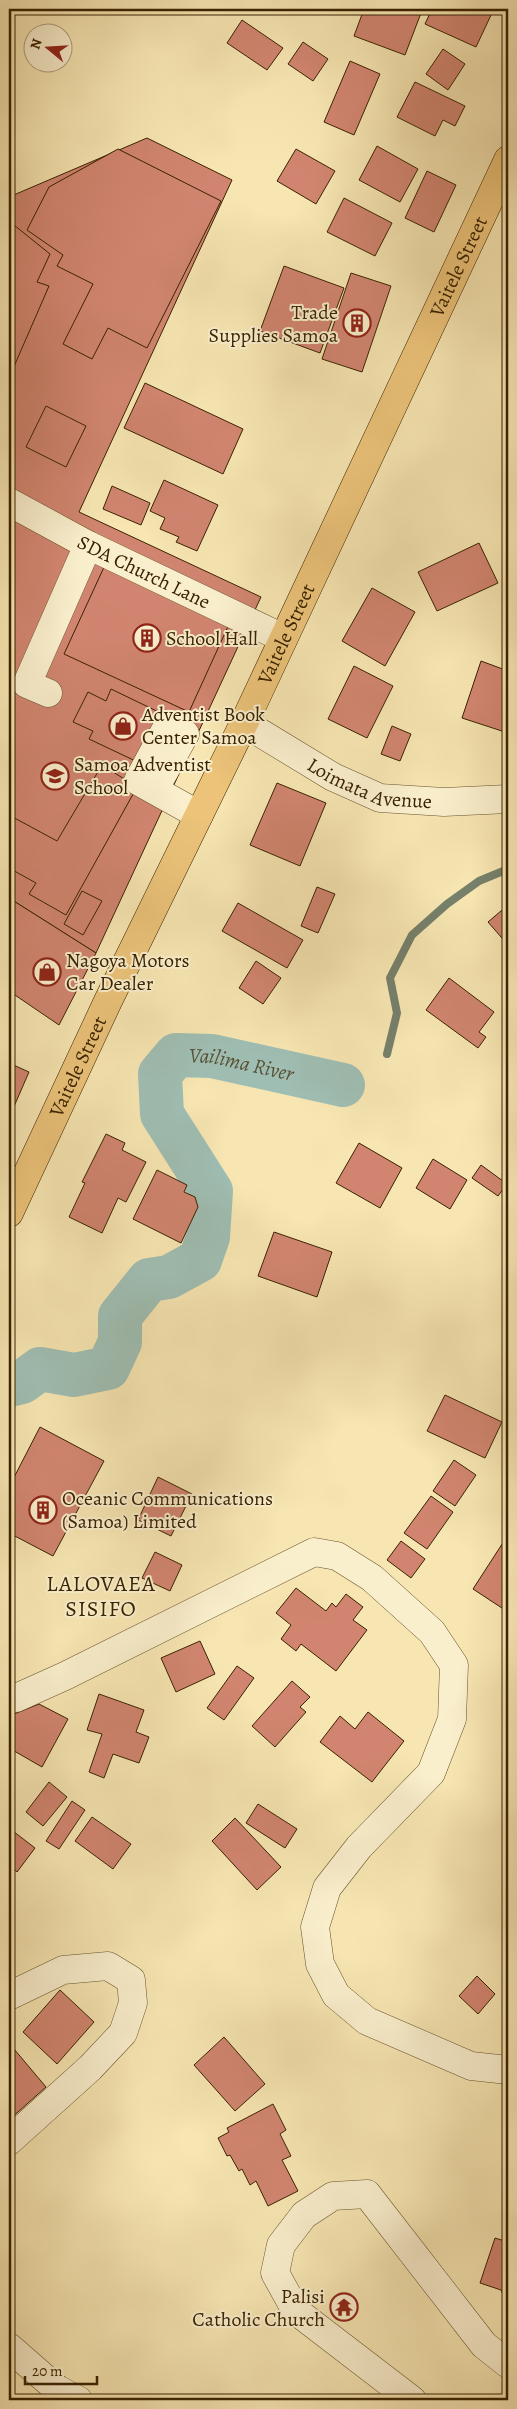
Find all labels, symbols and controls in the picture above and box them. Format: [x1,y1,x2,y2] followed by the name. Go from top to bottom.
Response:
[22,22,72,72] north arrow
[26,36,47,52] text: N
[423,211,494,322] street label: Vaitele Street
[209,299,339,349] place label: Trade Supplies Samoa
[342,308,372,338] building icon: Trade Supplies Samoa
[73,528,215,615] street label: SDA Church Lane
[250,579,321,689] street label: Vaitele Street
[132,623,162,653] building icon: School Hall
[166,625,258,652] place label: School Hall
[141,701,265,751] place label: Adventist Book Center Samoa
[108,711,138,741] shop icon: Adventist Book Center Samoa
[74,751,211,801] place label: Samoa Adventist School
[302,751,433,815] street label: Loimata Avenue
[40,761,70,791] school or university icon: Samoa Adventist School
[66,947,190,997] place label: Nagoya Motors Car Dealer
[32,957,62,987] shop icon: Nagoya Motors Car Dealer
[42,1011,113,1122] street label: Vaitele Street
[189,1041,297,1088] water label: Vailima River
[62,1485,273,1535] place label: Oceanic Communications (Samoa) Limited
[28,1495,58,1525] building icon: Oceanic Communications (Samoa) Limited
[46,1569,156,1624] district label: LALOVAEA SISIFO
[192,2283,325,2333] place label: Palisi Catholic Church
[329,2292,359,2322] temple icon: Palisi Catholic Church
[25,2354,98,2386] scale bar
[32,2361,63,2381] text: 20 m

